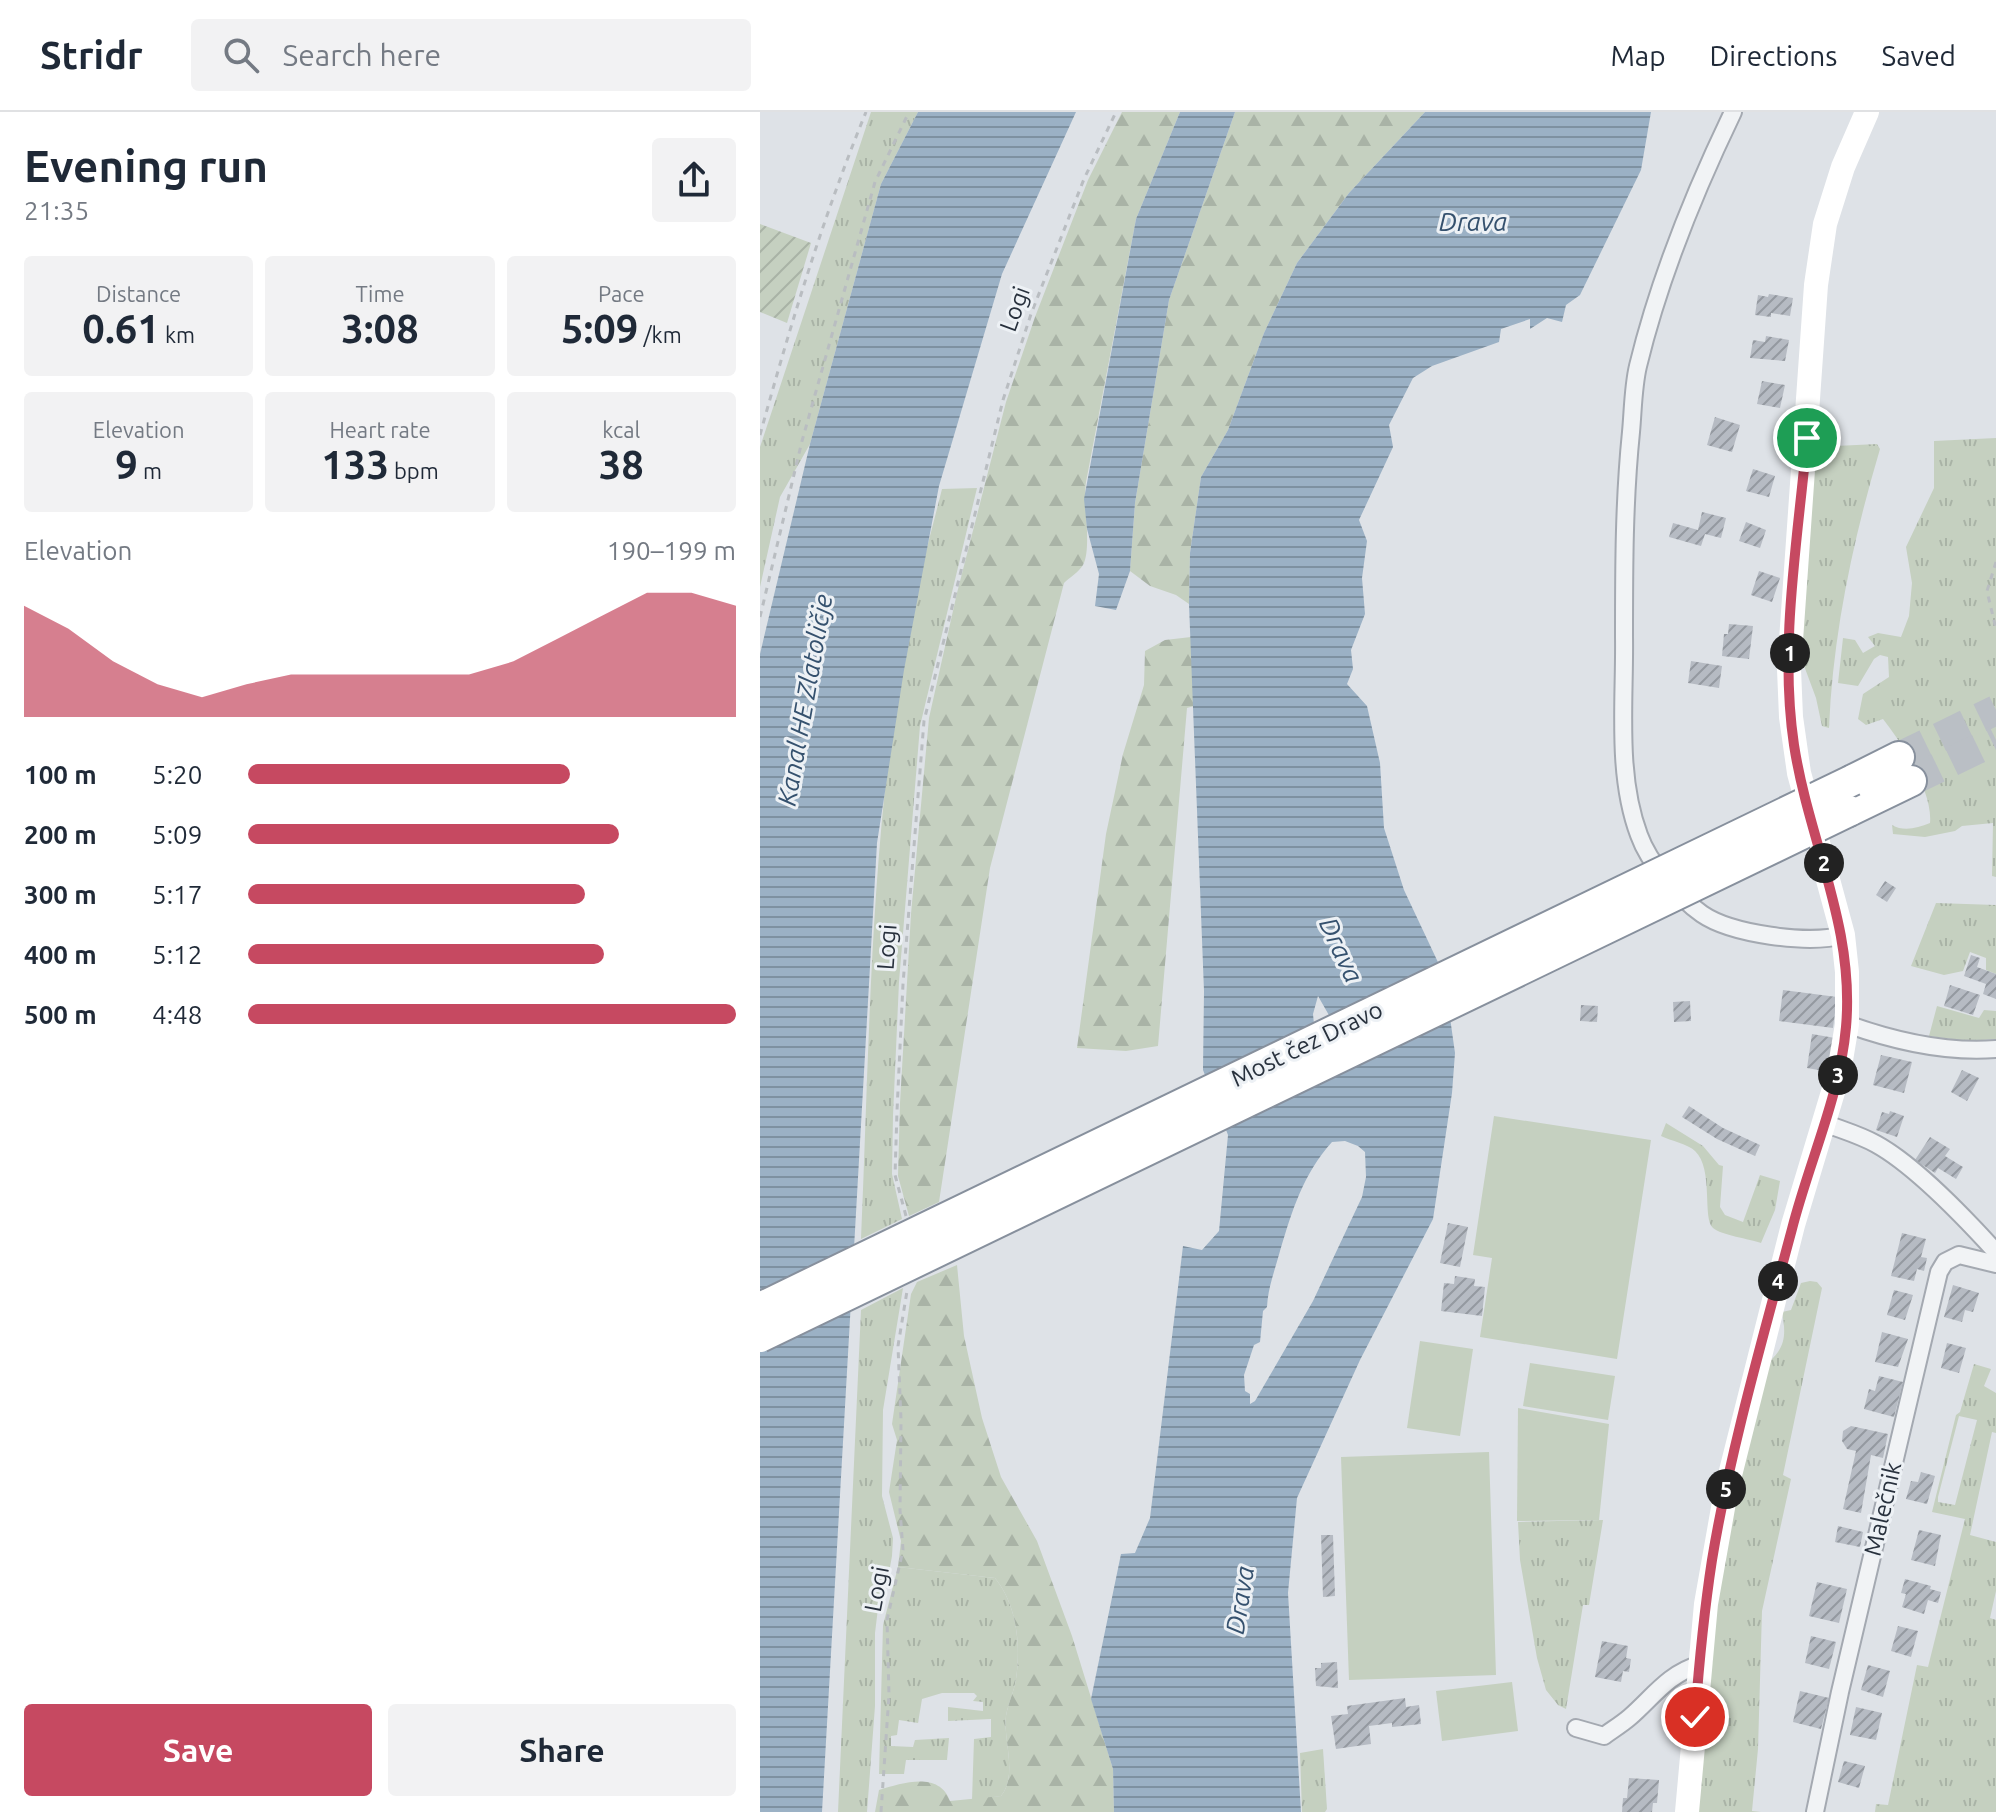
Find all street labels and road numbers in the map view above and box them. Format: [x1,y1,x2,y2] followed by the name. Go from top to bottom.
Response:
[994,283,1035,335] street label: Logi
[871,923,902,971] street label: Logi
[1227,995,1387,1092] street label: Most čez Dravo
[1859,1459,1906,1558] street label: Malečnik
[859,1564,894,1614] street label: Logi

